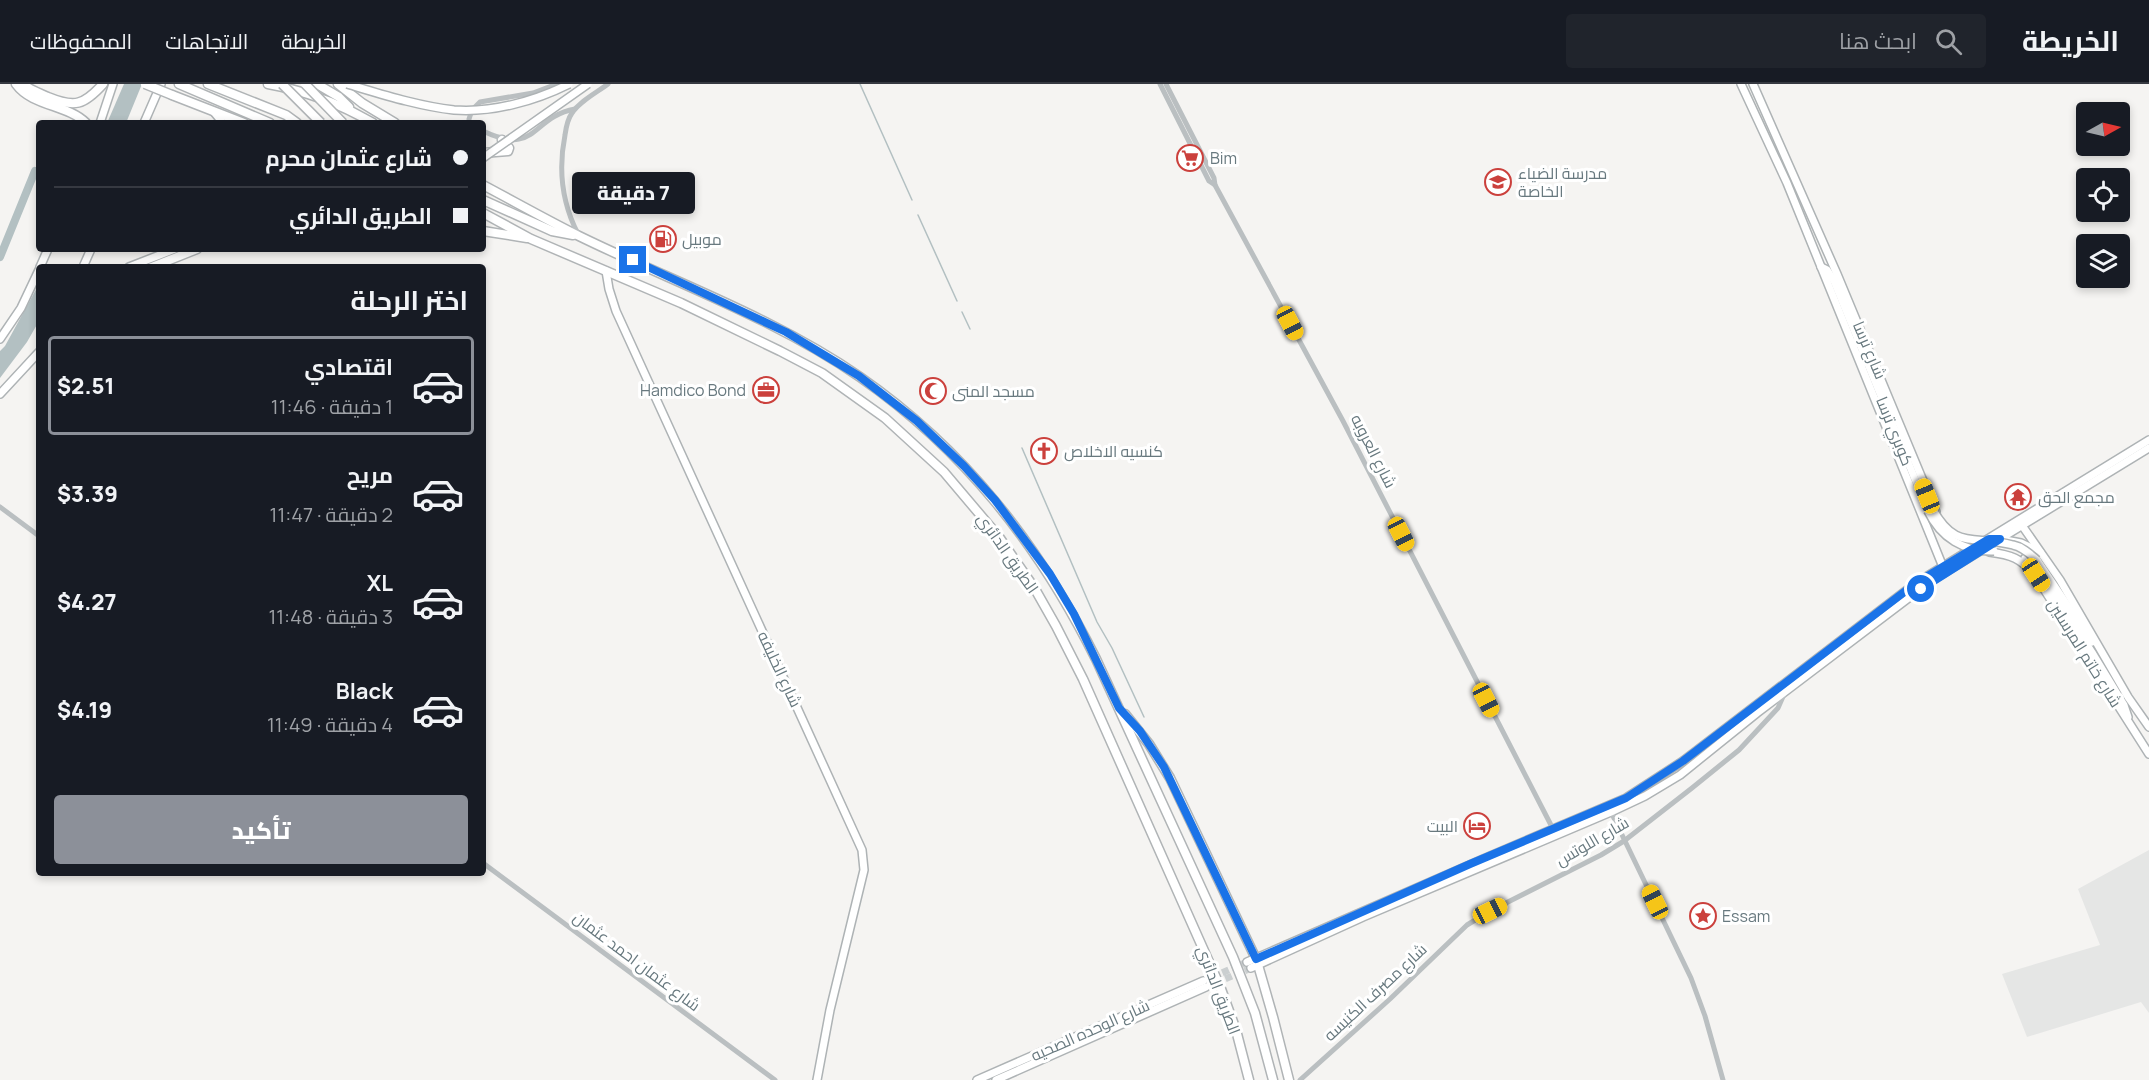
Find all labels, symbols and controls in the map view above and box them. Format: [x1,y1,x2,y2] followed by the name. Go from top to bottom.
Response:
[1566,14,1986,68] search box
[2022,21,2119,59] text: الخريطة
[1932,25,1965,58] icon: search
[1839,26,1917,56] text: ابحث هنا
[30,27,132,55] text: المحفوظات
[165,27,248,55] text: الاتجاهات
[281,27,347,55] text: الخريطة
[2076,102,2130,156] north arrow
[2076,102,2130,288] map controls
[265,143,432,173] text: شارع عثمان محرم
[1175,143,1205,173] supermarket icon: Bim
[1210,147,1237,169] place label: Bim
[1518,162,1607,202] place label: مدرسة الضياء الخاصة
[1483,167,1513,197] school or university icon: مدرسة الضياء الخاصة
[2076,168,2130,222] button: locate
[572,173,694,215] callout: 7 دقيقة
[597,179,670,206] text: 7 دقيقة
[289,201,432,231] text: الطريق الدائري
[648,224,678,254] fuel station icon: موبيل
[682,228,722,250] place label: موبيل
[2076,234,2130,288] button: layers
[619,246,646,273] route end
[350,281,468,318] text: اختر الرحلة
[1274,303,1306,343] car
[1847,318,1892,383] street label: شارع ترسا
[304,352,393,382] text: اقتصادي
[411,359,465,413] icon: car
[57,371,114,401] text: $2.51
[751,375,781,405] office icon: Hamdico Bond
[918,376,948,406] mosque icon: مسجد المنى
[640,379,746,401] place label: Hamdico Bond
[952,380,1035,402] place label: مسجد المنى
[271,393,393,420] text: 1 دقيقة · 11:46
[1868,393,1919,470] street label: كوبري ترسا
[1345,410,1402,492] street label: شارع العروبه
[1029,436,1059,466] church icon: كنسيه الاخلاص
[1064,440,1163,462] place label: كنسيه الاخلاص
[347,460,393,490] text: مريح
[411,467,465,521] icon: car
[1912,476,1942,516] car
[57,479,118,509] text: $3.39
[2003,482,2033,512] temple icon: مجمع الحق
[2038,486,2115,509] place label: مجمع الحق
[270,501,393,528] text: 2 دقيقة · 11:47
[970,508,1044,599] street label: الطريق الدائري
[1385,514,1417,554] car
[2019,555,2053,595] car
[367,568,393,598] text: XL
[411,575,465,629] icon: car
[1907,575,1934,602] route start
[57,587,117,617] text: $4.27
[2042,595,2127,712] street label: شارع خاتم المرسلين
[268,603,393,630] text: 3 دقيقة · 11:48
[752,627,807,711] street label: شارع الخليفه
[336,676,393,706] text: Black
[1470,680,1502,720] car
[411,683,465,737] icon: car
[57,695,112,725] text: $4.19
[267,711,393,738] text: 4 دقيقة · 11:49
[54,795,468,864] button: تأكيد
[1462,811,1492,841] hotel icon: البيت
[1551,811,1633,872] street label: شارع اللوتس
[1427,815,1458,837] place label: البيت
[1639,882,1671,922] car
[1470,895,1510,927] car
[1688,901,1718,931] place icon: Essam
[1722,905,1770,927] place label: Essam
[568,906,705,1017] street label: شارع عثمان احمد عثمان
[1319,938,1432,1046] street label: شارع مصرف الكنيسه
[1189,942,1246,1039] street label: الطريق الدائري
[1027,994,1153,1067] street label: شارع الوحده الصحيه

